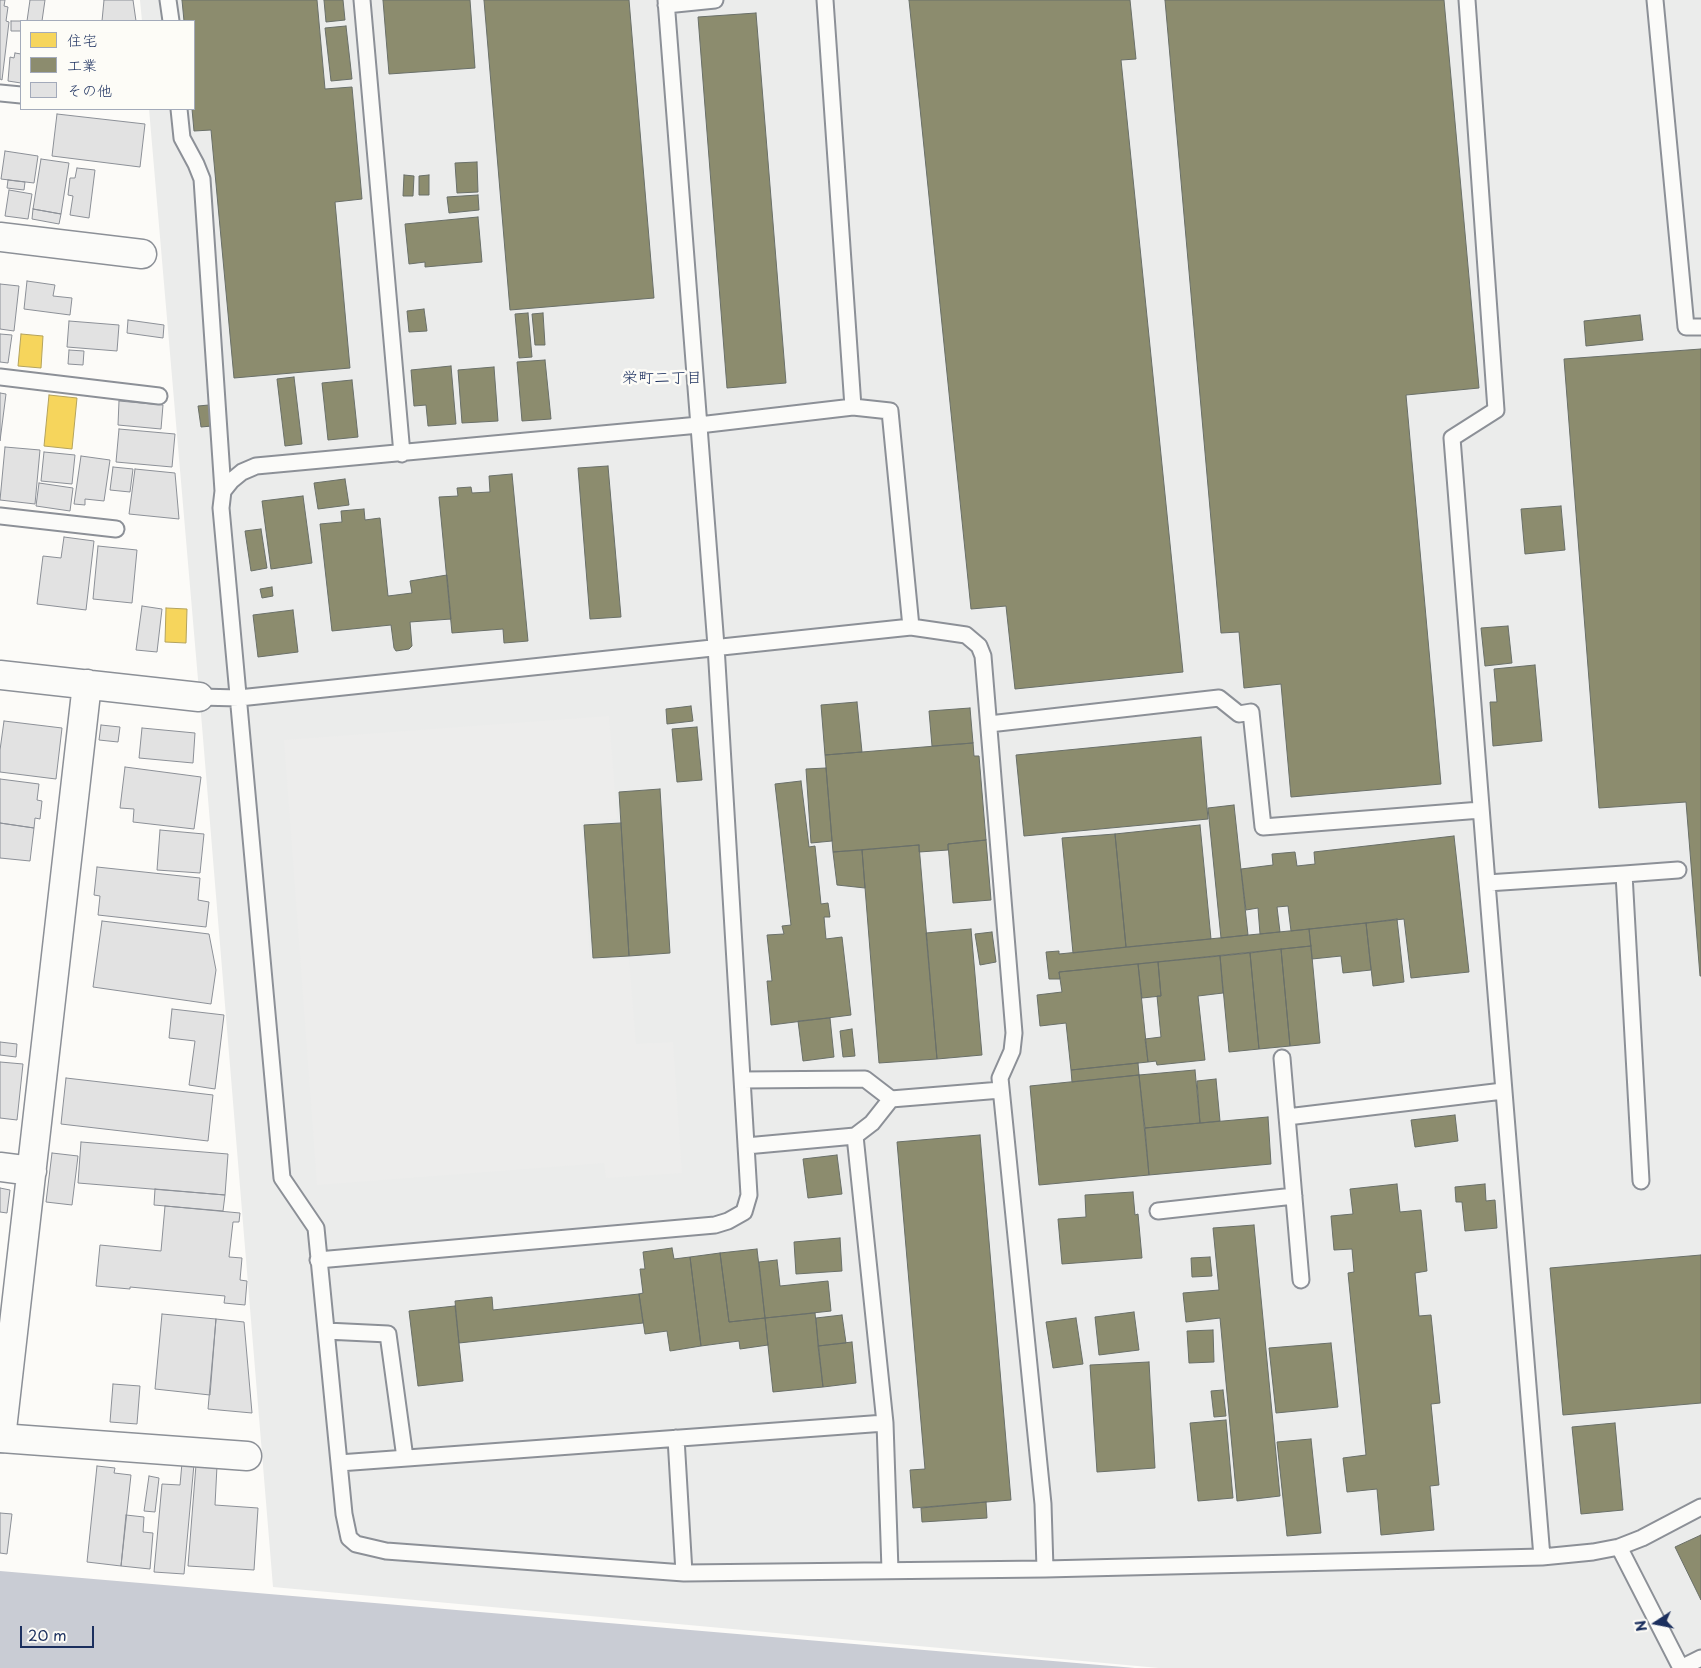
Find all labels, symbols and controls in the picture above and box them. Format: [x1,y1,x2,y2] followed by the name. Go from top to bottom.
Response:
[20,20,195,110] legend
[67,28,97,51] text: 住宅
[67,53,97,76] text: 工業
[67,78,112,101] text: その他
[622,369,702,389] district label: 栄町二丁目
[1631,1598,1681,1648] north arrow
[22,1616,96,1648] scale bar
[1629,1619,1652,1633] text: N
[28,1623,67,1646] text: 20 m

